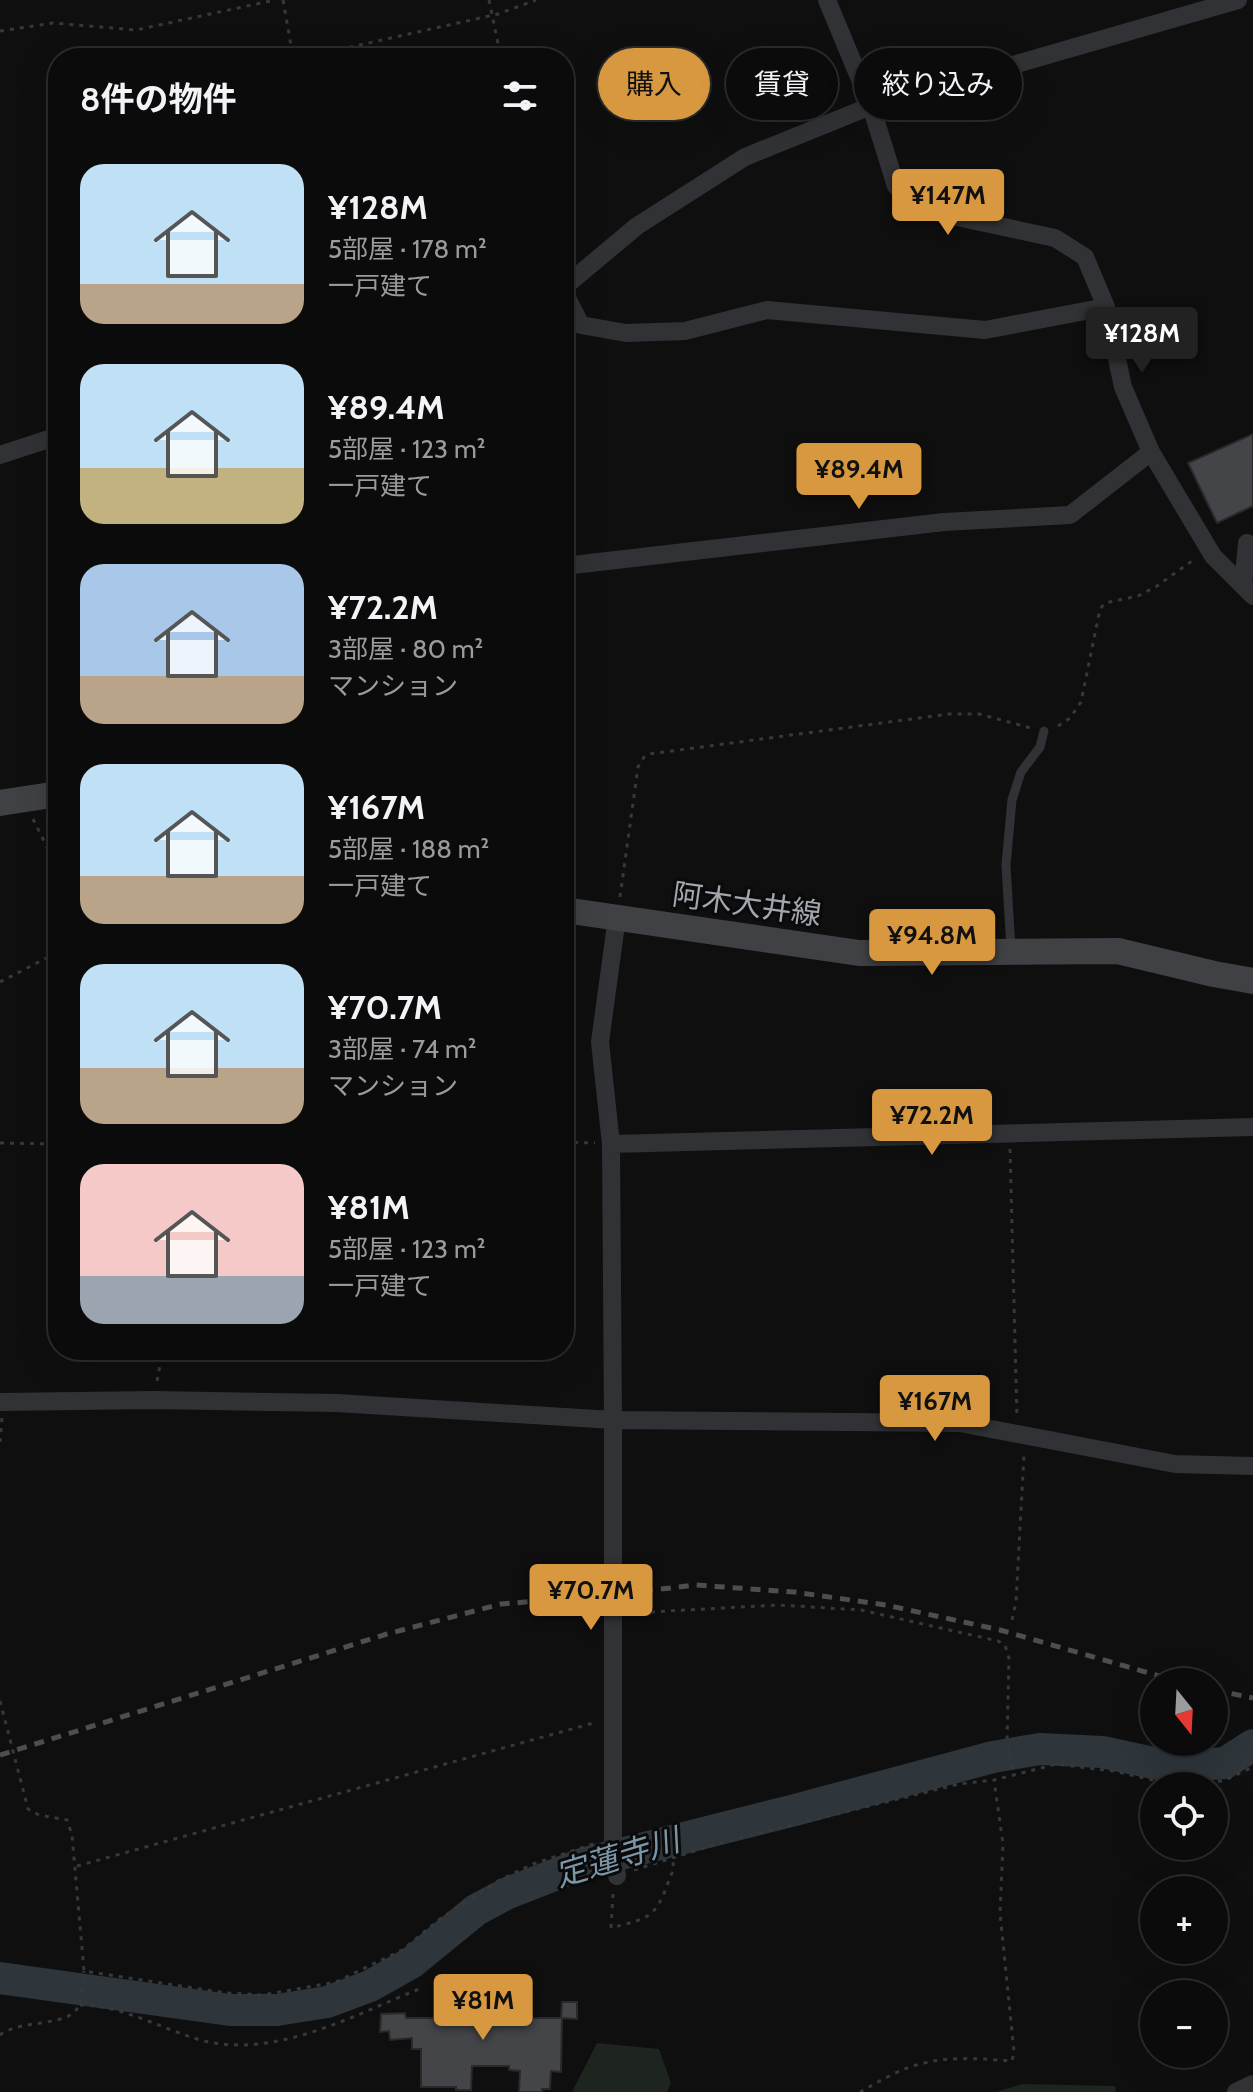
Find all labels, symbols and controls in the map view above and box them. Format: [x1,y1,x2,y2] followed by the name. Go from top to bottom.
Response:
[598,48,710,120] chip: 購入
[726,48,838,120] chip: 賃貸
[854,48,1022,120] chip: 絞り込み
[498,74,542,118] icon: filters
[80,78,237,120] text: 8件の物件
[892,169,1004,237] pin: ¥147M
[910,179,986,211] text: ¥147M
[328,186,428,228] text: ¥128M
[144,196,240,292] icon: home
[328,233,487,265] text: 5部屋 · 178 m²
[328,270,432,302] text: 一戸建て
[1086,307,1198,375] pin: ¥128M
[1104,317,1180,349] text: ¥128M
[328,386,445,428] text: ¥89.4M
[144,396,240,492] icon: home
[328,433,485,465] text: 5部屋 · 123 m²
[794,443,924,511] pin: ¥89.4M
[814,453,904,485] text: ¥89.4M
[328,470,432,502] text: 一戸建て
[328,586,438,628] text: ¥72.2M
[144,596,240,692] icon: home
[328,633,483,665] text: 3部屋 · 80 m²
[328,670,458,702] text: マンション
[328,786,425,828] text: ¥167M
[144,796,240,892] icon: home
[328,833,489,865] text: 5部屋 · 188 m²
[328,870,432,902] text: 一戸建て
[670,875,824,933] street label: 阿木大井線
[867,909,997,977] pin: ¥94.8M
[887,919,977,951] text: ¥94.8M
[328,986,442,1028] text: ¥70.7M
[144,996,240,1092] icon: home
[328,1033,476,1065] text: 3部屋 · 74 m²
[328,1070,458,1102] text: マンション
[867,1089,997,1157] pin: ¥72.2M
[890,1099,974,1131] text: ¥72.2M
[328,1186,410,1228] text: ¥81M
[144,1196,240,1292] icon: home
[328,1233,485,1265] text: 5部屋 · 123 m²
[328,1270,432,1302] text: 一戸建て
[879,1375,991,1443] pin: ¥167M
[898,1385,972,1417] text: ¥167M
[526,1564,656,1632] pin: ¥70.7M
[548,1574,634,1606] text: ¥70.7M
[1140,1668,1228,1756] north arrow
[1140,1668,1228,2068] map controls
[1140,1772,1228,1860] button: locate
[550,1819,687,1894] water label: 定蓮寺川
[1140,1876,1228,1964] button: +
[436,1974,530,2042] pin: ¥81M
[1140,1980,1228,2068] button: −
[452,1984,514,2016] text: ¥81M

